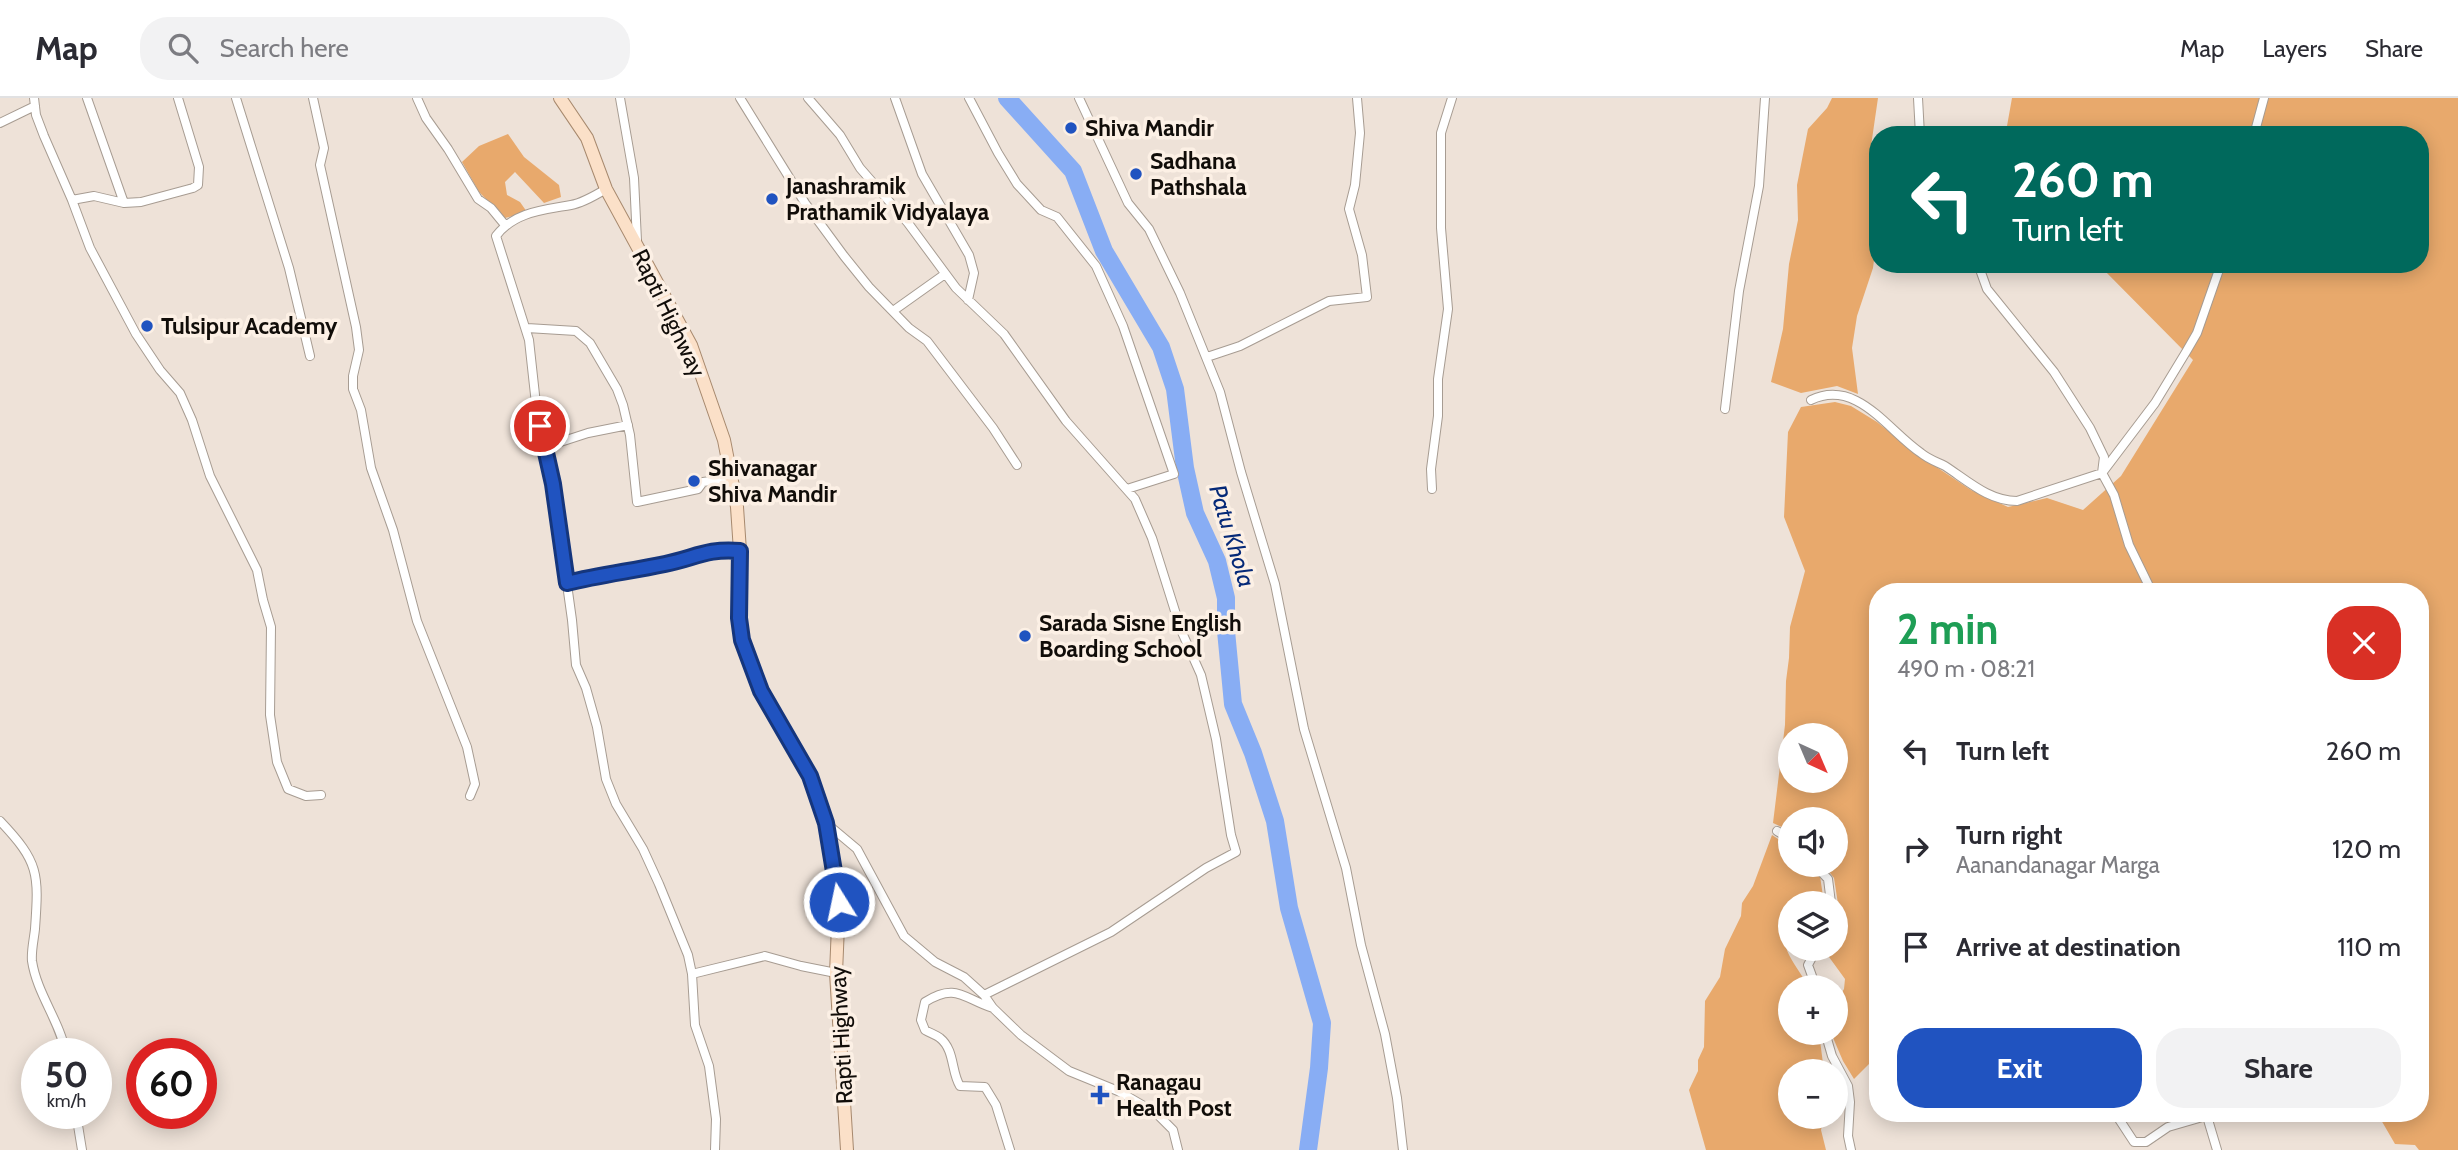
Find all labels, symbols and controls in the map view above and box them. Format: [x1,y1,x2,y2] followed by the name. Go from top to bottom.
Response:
[140,17,630,80] search box
[35,28,98,68] text: Map
[164,29,202,67] icon: search
[220,32,349,64] text: Search here
[2180,34,2224,63] text: Map
[2262,34,2327,63] text: Layers
[2365,34,2423,63] text: Share
[1085,114,1214,142] place label: Shiva Mandir
[1063,120,1079,136] marker: Shiva Mandir
[1150,147,1247,201] place label: Sadhana Pathshala
[2012,150,2154,209] text: 260 m
[1897,154,1988,245] icon: left
[1128,166,1144,182] marker: Sadhana Pathshala
[785,172,990,226] place label: Janashramik Prathamik Vidyalaya
[764,191,780,207] marker: Janashramik Prathamik Vidyalaya
[2012,210,2123,249] text: Turn left
[626,245,712,382] street label: Rapti Highway
[161,312,338,340] place label: Tulsipur Academy
[139,318,155,334] marker: Tulsipur Academy
[510,396,570,456] pin
[521,407,559,445] icon: arrive
[708,454,837,508] place label: Shivanagar Shiva Mandir
[686,473,702,489] marker: Shivanagar Shiva Mandir
[1203,481,1262,591] water label: Patu Khola
[1897,603,1998,655] text: 2 min
[2327,606,2401,680] button: close
[1039,609,1242,663] place label: Sarada Sisne English Boarding School
[1017,628,1033,644] marker: Sarada Sisne English Boarding School
[1897,655,2035,683] text: 490 m · 08:21
[1778,723,1848,793] north arrow
[1778,723,1848,1129] map controls
[1897,732,1935,770] icon: left
[1956,735,2049,767] text: Turn left
[2326,735,2401,767] text: 260 m
[1778,807,1848,877] button: sound
[1956,819,2062,851] text: Turn right
[1897,830,1935,868] icon: right
[2332,833,2401,865] text: 120 m
[1956,851,2160,879] text: Aanandanagar Marga
[802,865,876,939] position arrow
[1778,891,1848,961] button: layers
[1897,928,1935,966] icon: arrive
[1956,931,2181,963] text: Arrive at destination
[2337,931,2401,963] text: 110 m
[823,965,859,1105] street label: Rapti Highway
[1778,975,1848,1045] button: +
[1897,1028,2142,1108] button: Exit
[2156,1028,2401,1108] button: Share
[126,1038,217,1129] speed limit sign: 60
[45,1053,88,1096] text: 50
[1778,1059,1848,1129] button: −
[1116,1068,1232,1122] place label: Ranagau Health Post
[1090,1085,1110,1105] marker: Ranagau Health Post
[47,1090,86,1112] text: km/h

